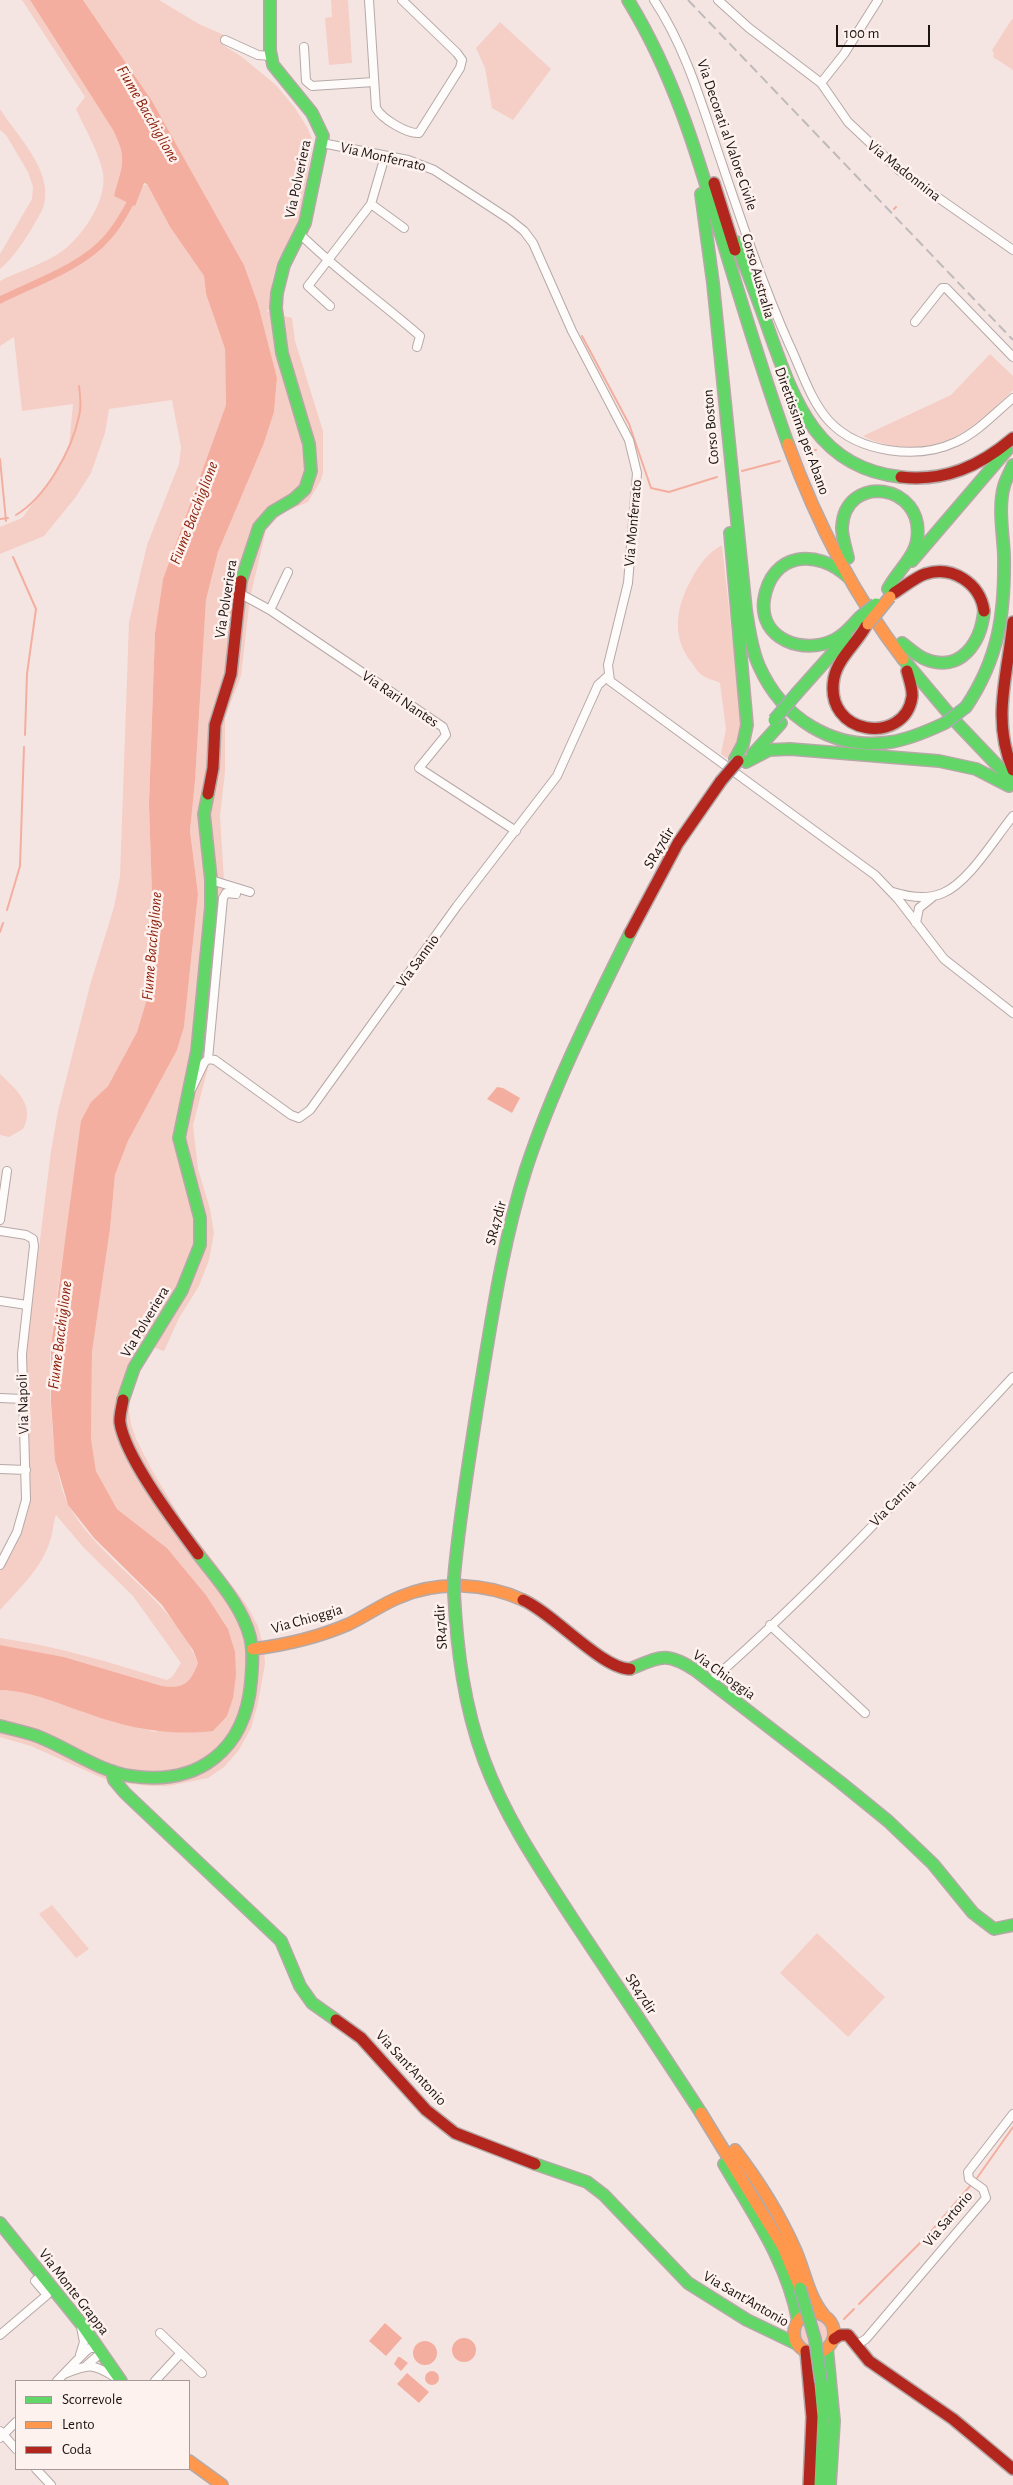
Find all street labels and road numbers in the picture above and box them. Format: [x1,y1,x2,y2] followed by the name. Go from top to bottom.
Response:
[693,57,761,213] street label: Via Decorati al Valore Civile
[864,137,944,205] street label: Via Madonnina
[281,138,315,220] street label: Via Polveriera
[338,138,428,176] street label: Via Monferrato
[737,232,779,320] street label: Corso Australia
[771,365,833,497] street label: Direttissima per Abano
[699,389,723,465] street label: Corso Boston
[620,479,646,567] street label: Via Monferrato
[211,558,241,640] street label: Via Polveriera
[358,667,442,731] street label: Via Rari Nantes
[640,824,678,872] street label: SR47dir
[393,931,443,991] street label: Via Sannio
[481,1199,511,1247] street label: SR47dir
[117,1283,173,1361] street label: Via Polveriera
[13,1373,33,1435] street label: Via Napoli
[866,1475,920,1531] street label: Via Carnia
[269,1600,345,1638] street label: Via Chioggia
[430,1604,452,1650] street label: SR47dir
[689,1646,759,1704] street label: Via Chioggia
[621,1970,661,2018] street label: SR47dir
[372,2027,450,2109] street label: Via Sant'Antonio
[919,2187,977,2251] street label: Via Sartorio
[35,2245,113,2339] street label: Via Monte Grappa
[700,2267,792,2331] street label: Via Sant'Antonio

